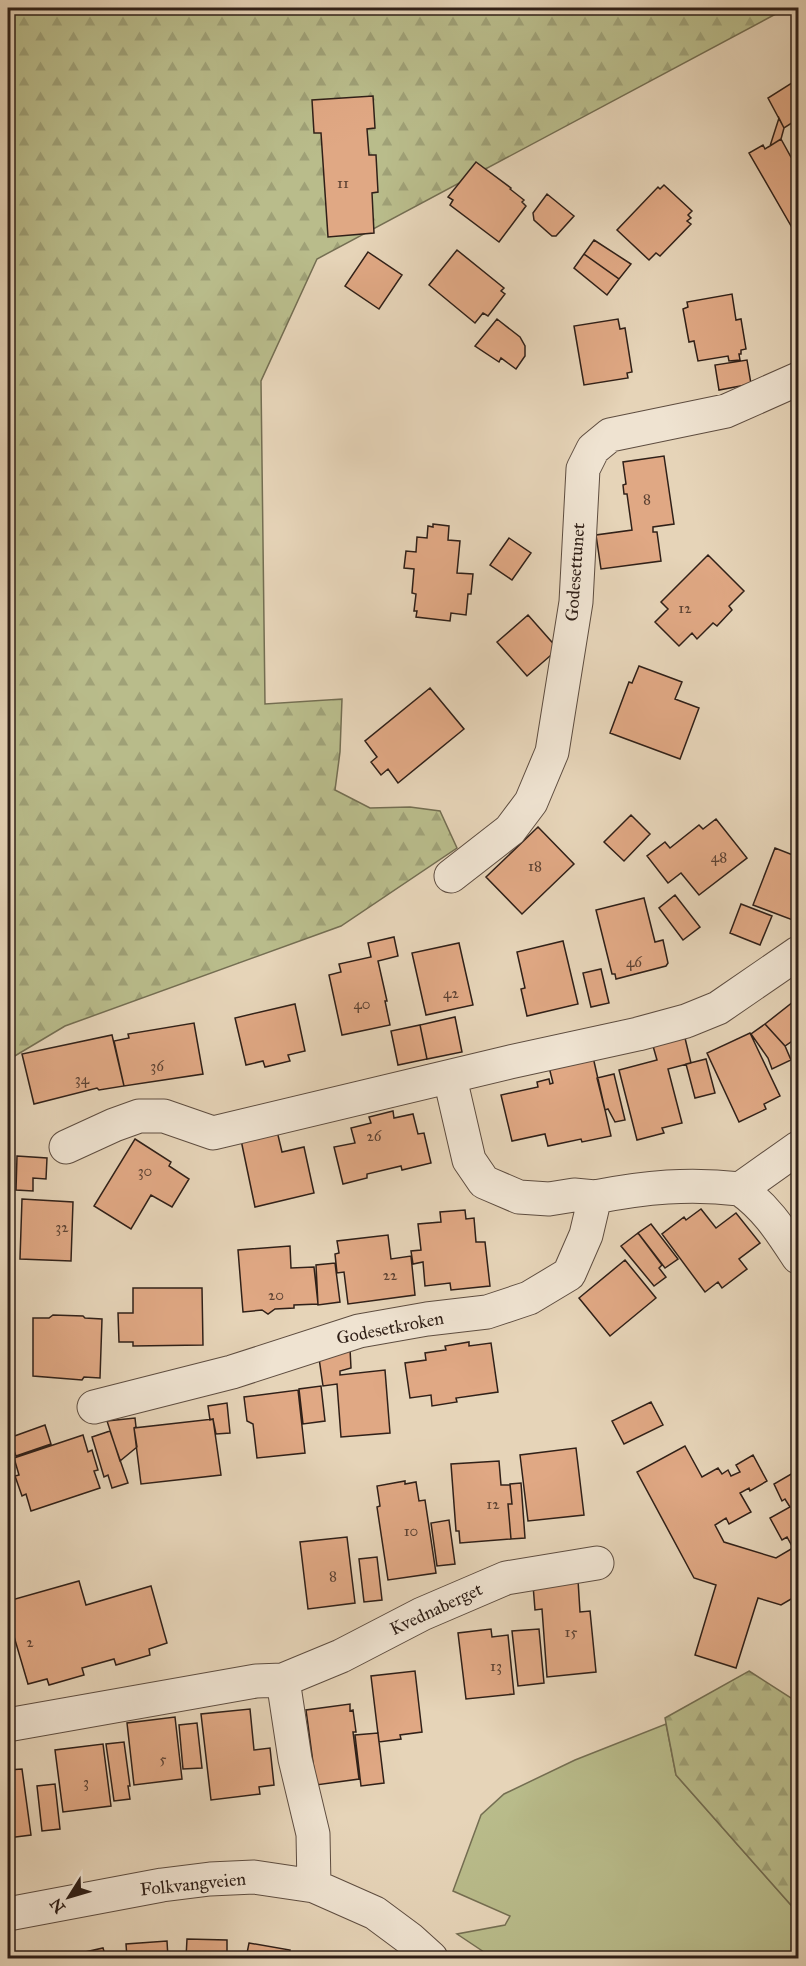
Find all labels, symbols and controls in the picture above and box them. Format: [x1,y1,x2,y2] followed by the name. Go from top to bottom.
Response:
[337,174,349,192] house number: 11
[643,490,651,508] house number: 8
[561,521,589,622] street label: Godesettunet
[678,599,692,617] house number: 12
[711,848,727,866] house number: 48
[528,857,542,875] house number: 18
[626,953,643,971] house number: 46
[443,984,459,1002] house number: 42
[353,995,371,1013] house number: 40
[150,1057,165,1075] house number: 36
[75,1070,90,1088] house number: 34
[366,1127,383,1145] house number: 26
[138,1162,152,1180] house number: 30
[55,1218,69,1236] house number: 32
[383,1266,398,1284] house number: 22
[268,1286,284,1304] house number: 20
[334,1307,446,1349] street label: Godesetkroken
[486,1495,500,1513] house number: 12
[404,1522,418,1540] house number: 10
[329,1567,337,1585] house number: 8
[386,1578,487,1641] street label: Kvednaberget
[565,1623,577,1641] house number: 15
[26,1633,34,1651] house number: 2
[490,1657,502,1675] house number: 13
[160,1750,167,1768] house number: 5
[83,1773,89,1791] house number: 3
[39,1867,99,1927] north arrow
[139,1867,247,1901] street label: Folkvangveien
[45,1894,69,1917] text: N

